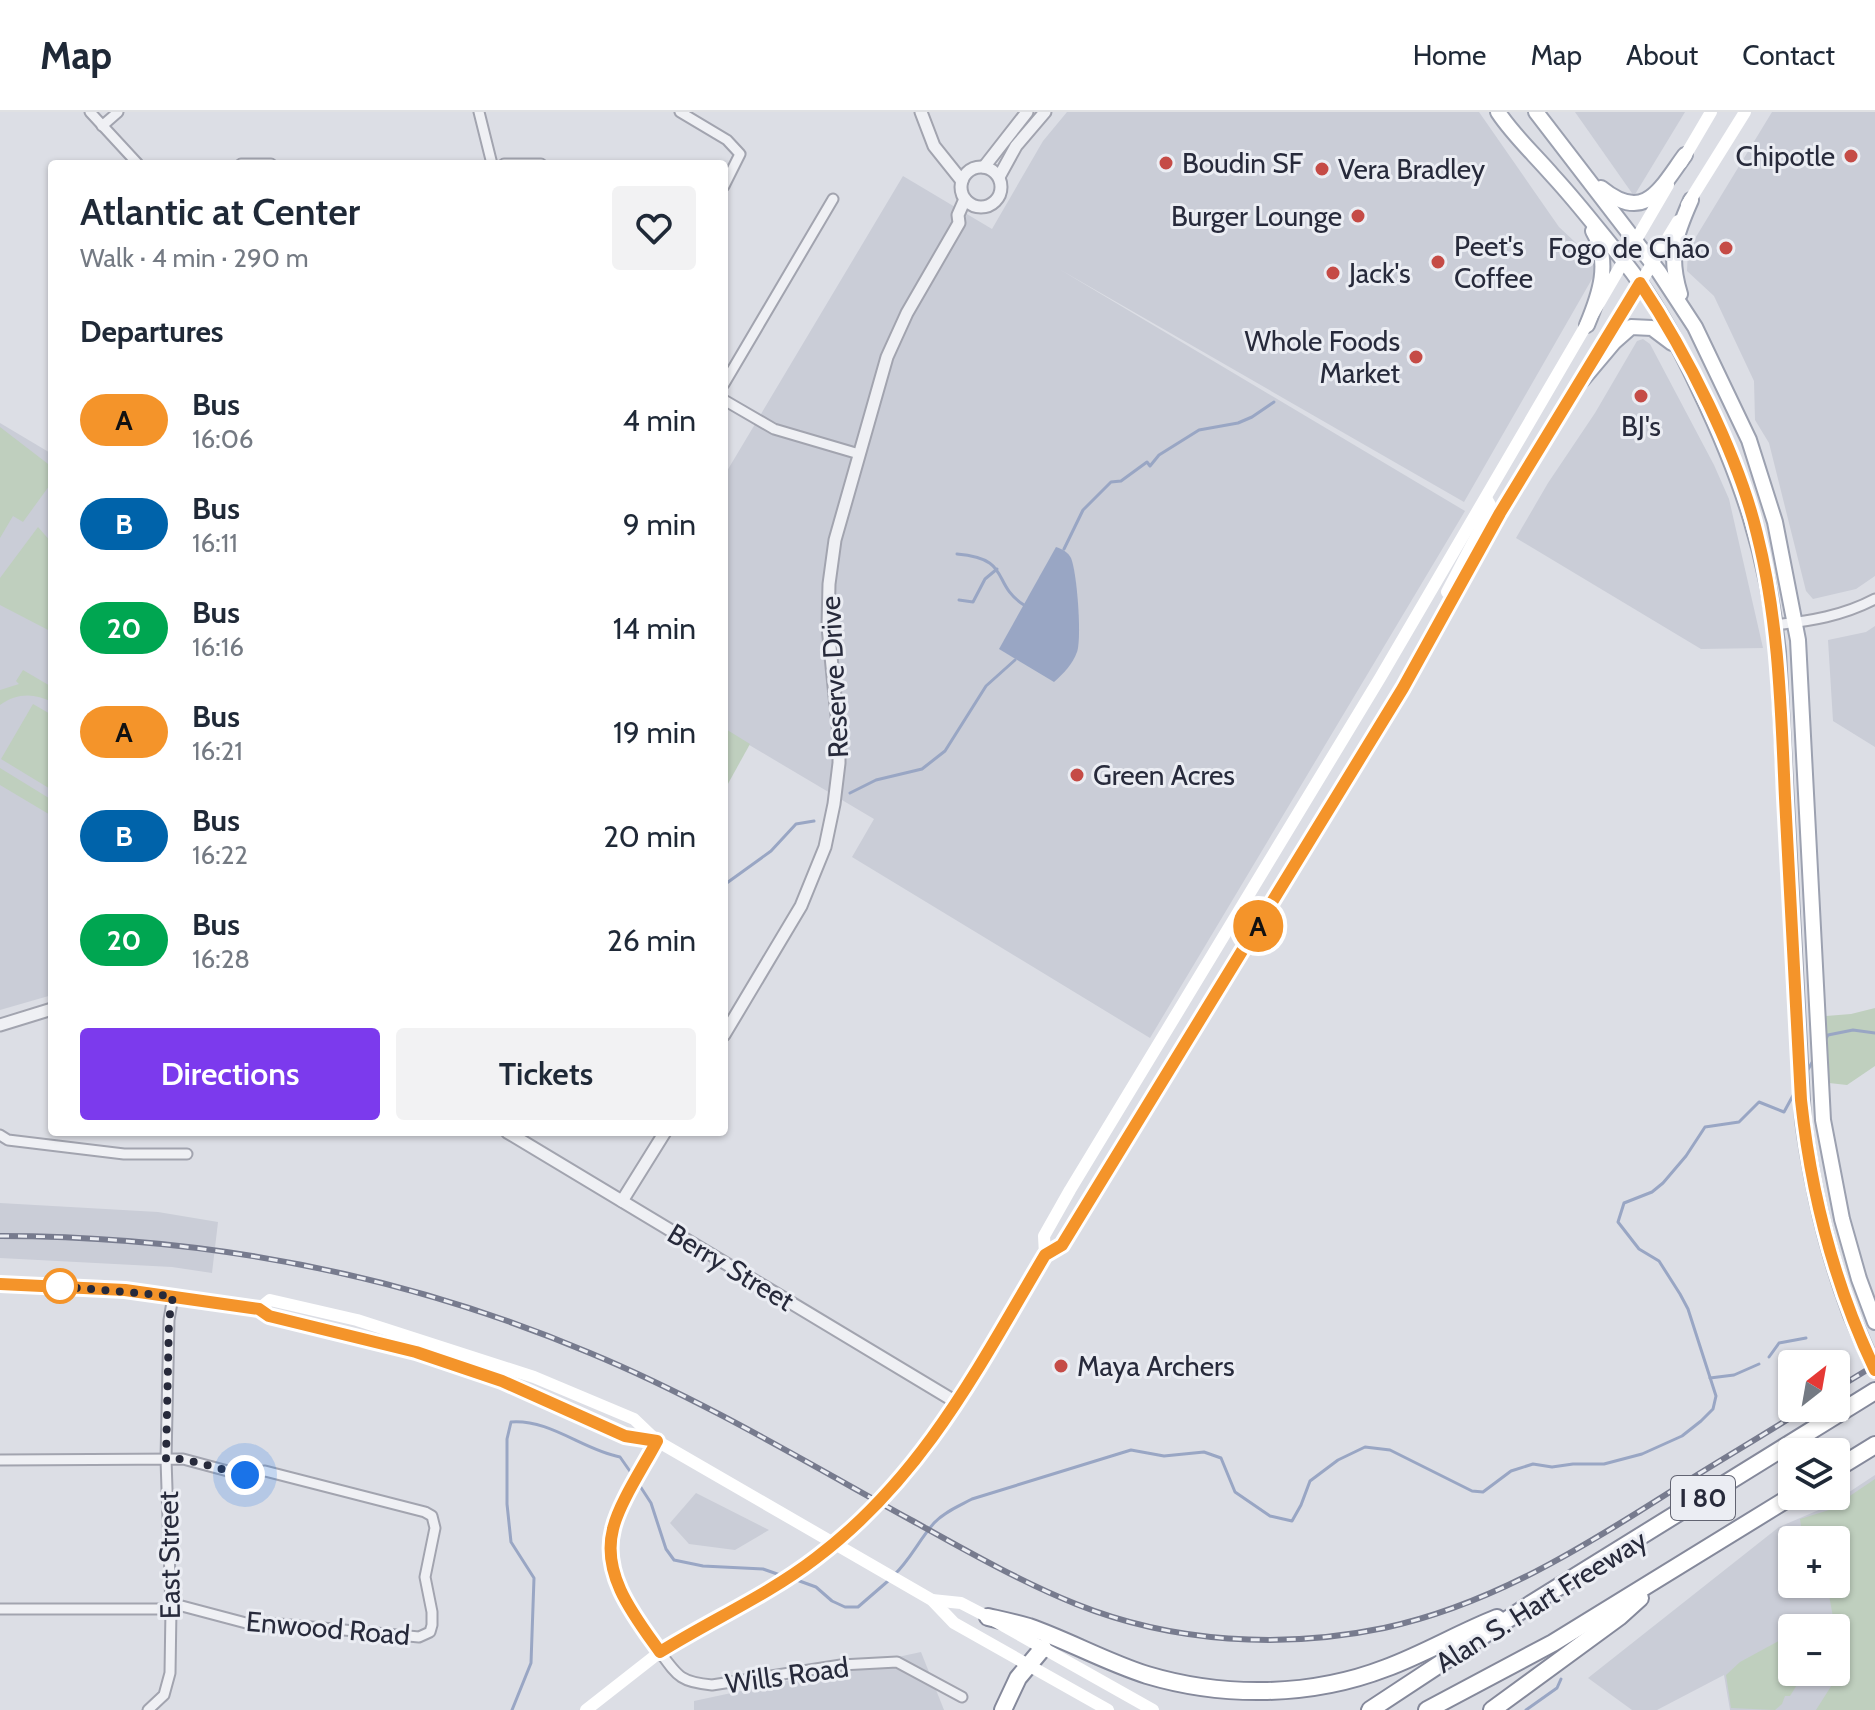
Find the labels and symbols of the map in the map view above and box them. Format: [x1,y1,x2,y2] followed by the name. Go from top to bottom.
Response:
[1736,139,1835,173] place label: Chipotle
[1182,146,1304,180] place label: Boudin SF
[1842,147,1860,165] marker: Chipotle
[1338,152,1485,186] place label: Vera Bradley
[1157,154,1175,172] marker: Boudin SF
[1313,160,1331,178] marker: Vera Bradley
[1171,199,1342,233] place label: Burger Lounge
[1349,207,1367,225] marker: Burger Lounge
[1454,229,1533,295] place label: Peet's Coffee
[1548,231,1710,265] place label: Fogo de Chão
[1717,239,1735,257] marker: Fogo de Chão
[1429,253,1447,271] marker: Peet's Coffee
[1348,256,1411,290] place label: Jack's
[1324,264,1342,282] marker: Jack's
[1244,324,1400,390] place label: Whole Foods Market
[1407,348,1425,366] marker: Whole Foods Market
[1632,387,1650,405] marker: BJ's
[1621,409,1661,443] place label: BJ's
[813,595,855,759] street label: Reserve Drive
[1093,758,1235,792] place label: Green Acres
[1068,766,1086,784] marker: Green Acres
[1232,900,1284,952] line badge: A
[662,1216,800,1318] street label: Berry Street
[43,1269,77,1303] unlabelled marker
[1077,1349,1235,1383] place label: Maya Archers
[1778,1350,1850,1422] north arrow
[1052,1357,1070,1375] marker: Maya Archers
[225,1455,265,1495] your location
[1671,1476,1735,1520] road number: I 80
[151,1491,187,1619] street label: East Street
[1429,1522,1653,1680] street label: Alan S. Hart Freeway
[245,1604,411,1652] street label: Enwood Road
[723,1650,851,1700] street label: Wills Road

